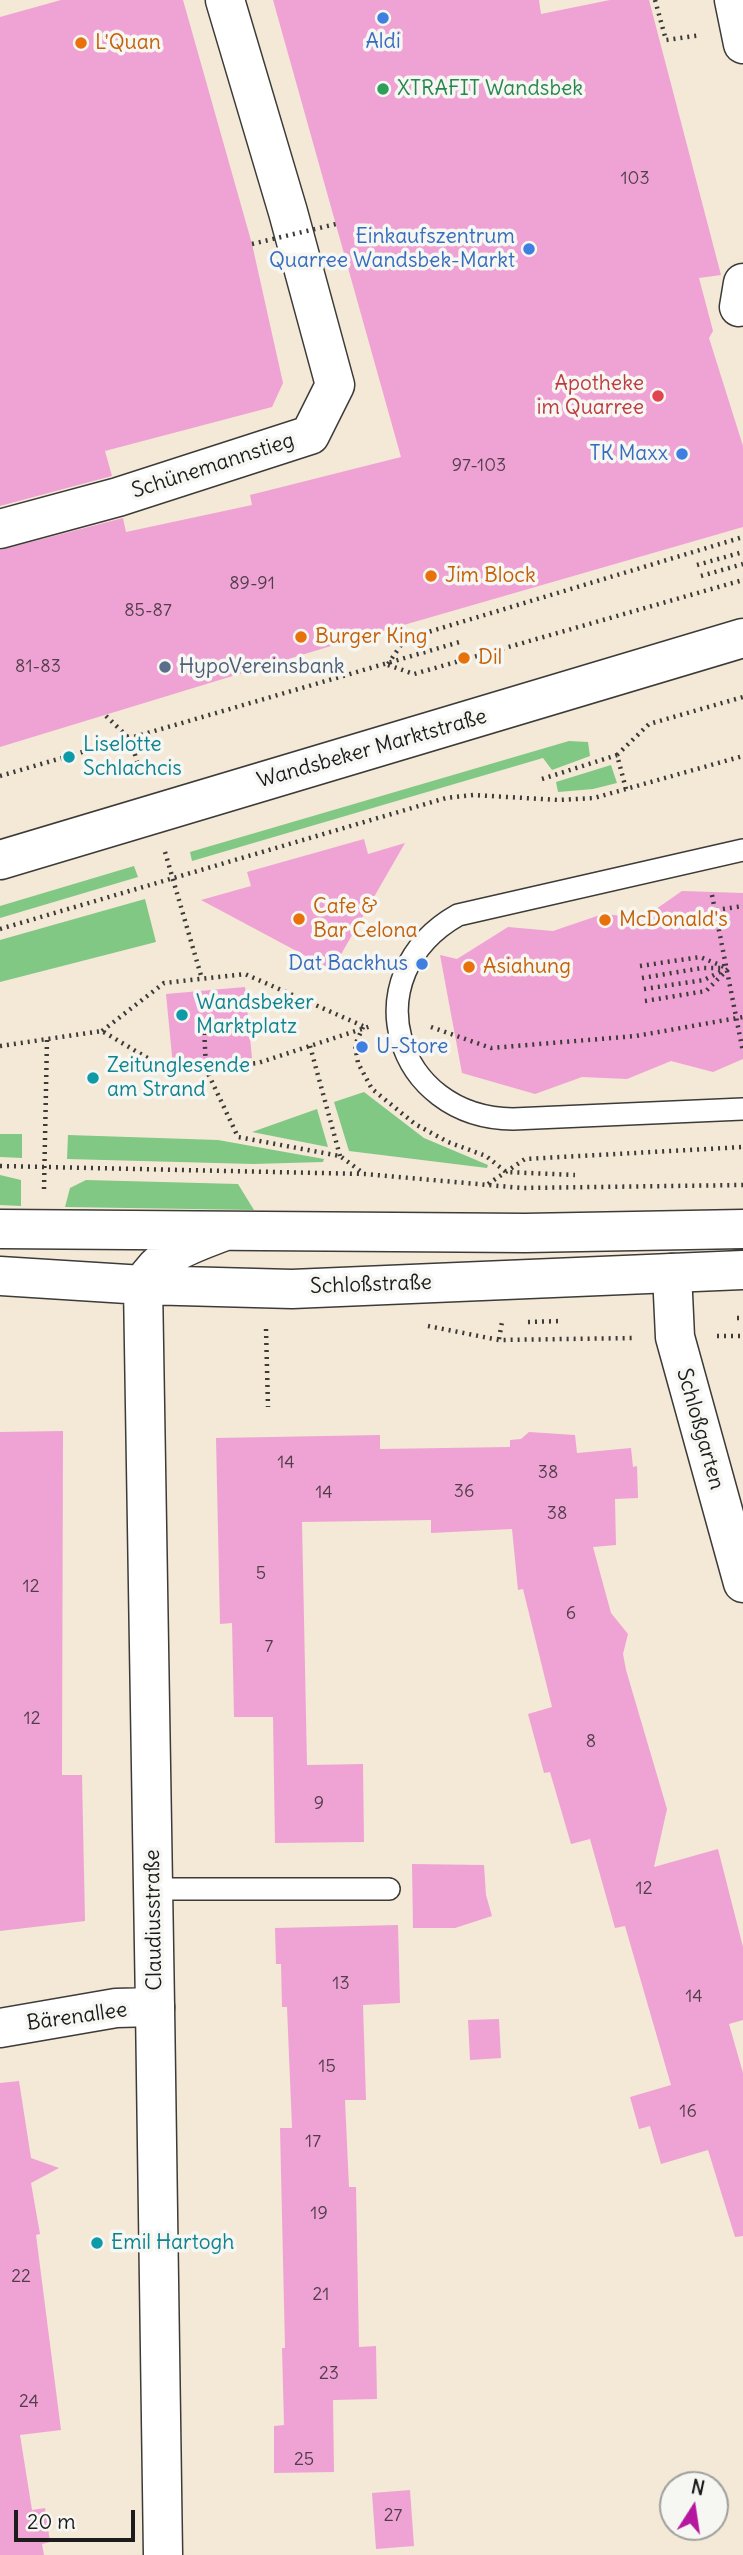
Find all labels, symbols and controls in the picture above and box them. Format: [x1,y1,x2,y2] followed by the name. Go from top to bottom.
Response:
[375,10,391,26] marker: Aldi
[365,29,401,55] place label: Aldi
[95,30,161,56] place label: L'Quan
[73,35,89,51] marker: L'Quan
[397,76,583,102] place label: XTRAFIT Wandsbek
[375,81,391,97] marker: XTRAFIT Wandsbek
[620,168,650,190] house number: 103
[269,224,515,274] place label: Einkaufszentrum Quarree Wandsbek-Markt
[521,241,537,257] marker: Einkaufszentrum Quarree Wandsbek-Markt
[537,371,644,421] place label: Apotheke im Quarree
[650,388,666,404] marker: Apotheke im Quarree
[129,428,297,504] street label: Schünemannstieg
[590,441,668,467] place label: TK Maxx
[674,446,690,462] marker: TK Maxx
[452,455,506,477] house number: 97-103
[445,563,536,589] place label: Jim Block
[423,568,439,584] marker: Jim Block
[229,573,275,595] house number: 89-91
[124,600,172,622] house number: 85-87
[315,624,428,650] place label: Burger King
[293,629,309,645] marker: Burger King
[478,645,502,671] place label: Dil
[456,650,472,666] marker: Dil
[179,654,345,680] place label: HypoVereinsbank
[15,656,61,678] house number: 81-83
[157,659,173,675] marker: HypoVereinsbank
[254,704,490,794] street label: Wandsbeker Marktstraße
[83,732,182,782] place label: Liselotte Schlachcis
[61,749,77,765] marker: Liselotte Schlachcis
[313,894,418,944] place label: Cafe & Bar Celona
[619,907,728,933] place label: McDonald's
[291,911,307,927] marker: Cafe & Bar Celona
[597,912,613,928] marker: McDonald's
[288,951,408,977] place label: Dat Backhus
[483,954,571,980] place label: Asiahung
[414,956,430,972] marker: Dat Backhus
[461,959,477,975] marker: Asiahung
[196,990,314,1040] place label: Wandsbeker Marktplatz
[174,1007,190,1023] marker: Wandsbeker Marktplatz
[376,1034,448,1060] place label: U-Store
[354,1039,370,1055] marker: U-Store
[107,1053,250,1103] place label: Zeitunglesende am Strand
[85,1070,101,1086] marker: Zeitunglesende am Strand
[310,1270,432,1300] street label: Schloßstraße
[671,1366,729,1492] street label: Schloßgarten
[277,1452,295,1474] house number: 14
[538,1462,558,1484] house number: 38
[454,1481,474,1503] house number: 36
[315,1482,333,1504] house number: 14
[547,1503,567,1525] house number: 38
[256,1563,266,1585] house number: 5
[22,1576,40,1598] house number: 12
[566,1603,576,1625] house number: 6
[265,1636,273,1658] house number: 7
[23,1708,41,1730] house number: 12
[586,1731,596,1753] house number: 8
[314,1793,324,1815] house number: 9
[140,1849,168,1991] street label: Claudiusstraße
[635,1878,653,1900] house number: 12
[332,1973,350,1995] house number: 13
[685,1986,703,2008] house number: 14
[25,1997,129,2037] street label: Bärenallee
[318,2056,336,2078] house number: 15
[679,2101,697,2123] house number: 16
[305,2131,321,2153] house number: 17
[310,2203,328,2225] house number: 19
[111,2230,234,2256] place label: Emil Hartogh
[89,2235,105,2251] marker: Emil Hartogh
[11,2266,31,2288] house number: 22
[312,2284,330,2306] house number: 21
[319,2363,339,2385] house number: 23
[19,2391,39,2413] house number: 24
[294,2449,314,2471] house number: 25
[659,2471,729,2541] north arrow
[689,2474,707,2501] text: N
[18,2496,138,2540] scale bar
[384,2505,402,2527] house number: 27
[27,2508,76,2535] text: 20 m

